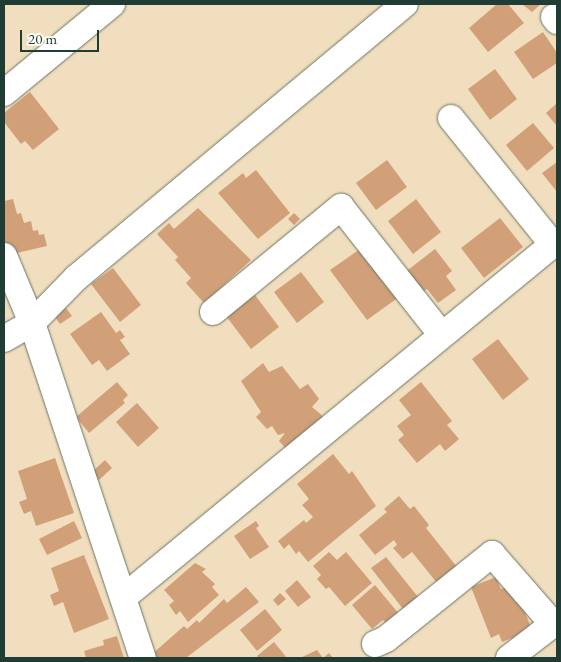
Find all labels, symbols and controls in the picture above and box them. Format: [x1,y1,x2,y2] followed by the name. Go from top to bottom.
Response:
[22,20,101,52] scale bar
[28,29,57,48] text: 20 m

